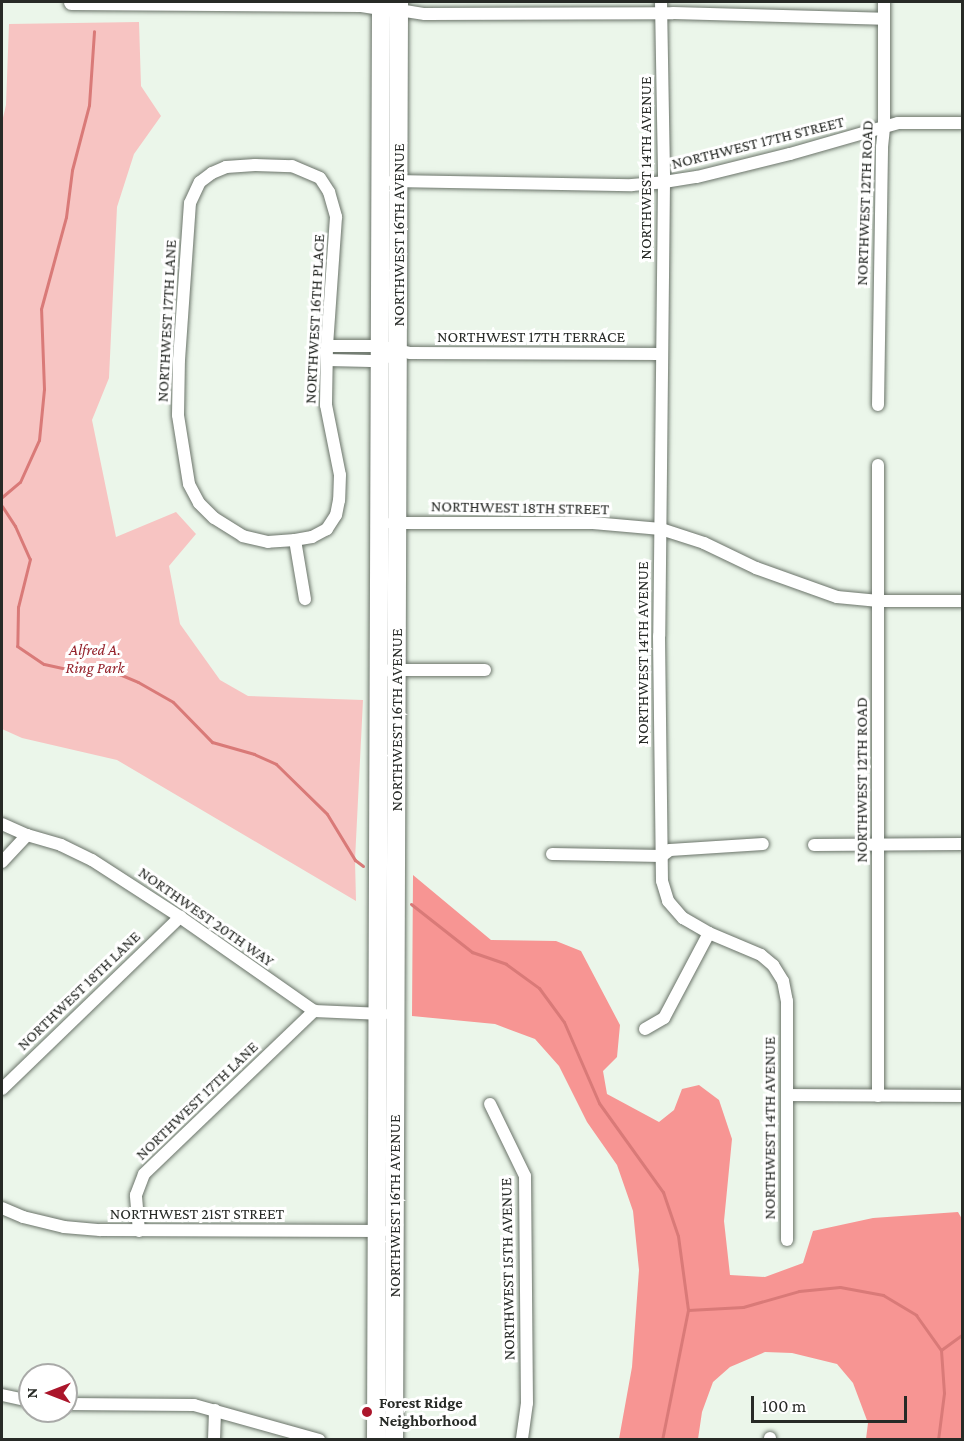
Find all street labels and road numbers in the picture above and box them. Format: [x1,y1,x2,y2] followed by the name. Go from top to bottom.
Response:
[636,76,656,260] street label: NORTHWEST 14TH AVENUE
[670,112,846,174] street label: NORTHWEST 17TH STREET
[853,120,877,286] street label: NORTHWEST 12TH ROAD
[389,143,409,327] street label: NORTHWEST 16TH AVENUE
[301,234,329,404] street label: NORTHWEST 16TH PLACE
[153,239,181,403] street label: NORTHWEST 17TH LANE
[437,327,625,347] street label: NORTHWEST 17TH TERRACE
[431,497,609,519] street label: NORTHWEST 18TH STREET
[633,561,653,745] street label: NORTHWEST 14TH AVENUE
[387,628,407,812] street label: NORTHWEST 16TH AVENUE
[852,697,872,863] street label: NORTHWEST 12TH ROAD
[134,863,278,971] street label: NORTHWEST 20TH WAY
[13,927,145,1055] street label: NORTHWEST 18TH LANE
[760,1036,780,1220] street label: NORTHWEST 14TH AVENUE
[132,1038,262,1164] street label: NORTHWEST 17TH LANE
[385,1114,405,1298] street label: NORTHWEST 16TH AVENUE
[497,1178,519,1360] street label: NORTHWEST 15TH AVENUE
[110,1204,284,1224] street label: NORTHWEST 21ST STREET

